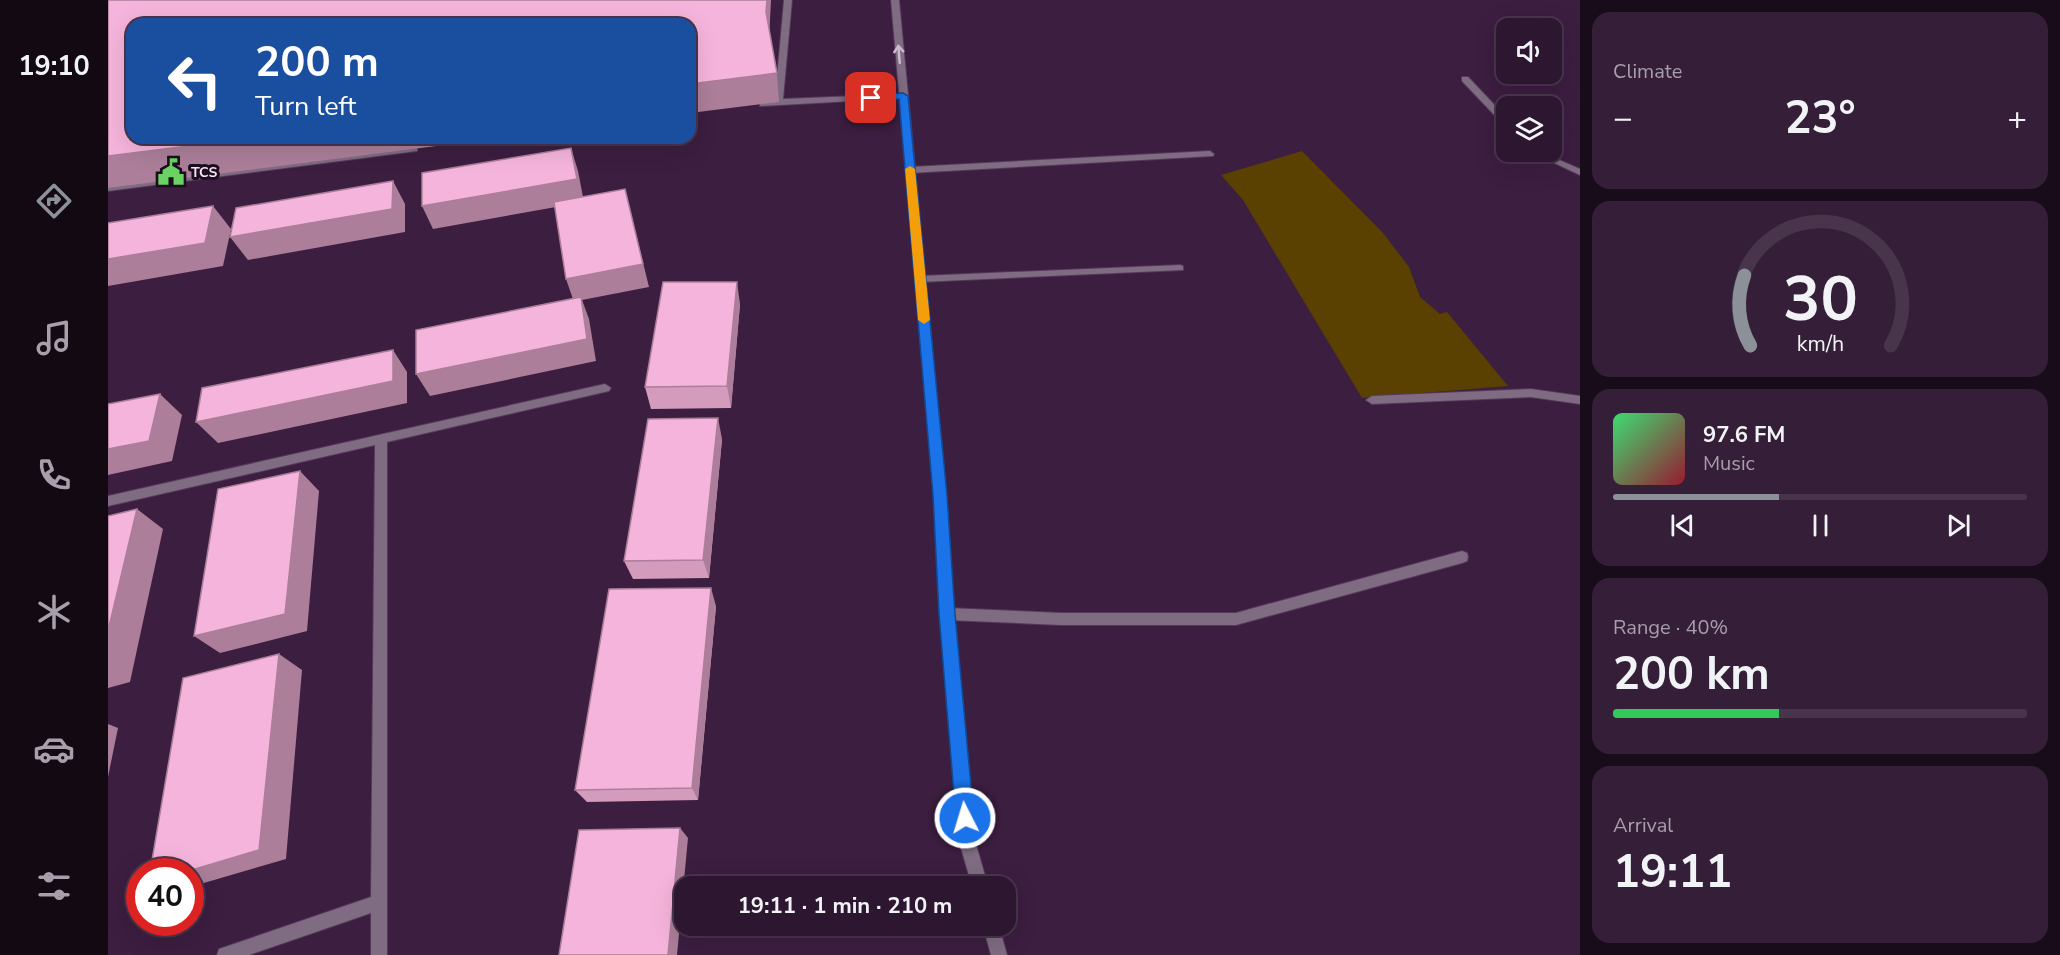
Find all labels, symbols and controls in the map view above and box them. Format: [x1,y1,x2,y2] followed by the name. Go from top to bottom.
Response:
[1496,18,1562,162] map controls
[1496,18,1562,84] button: sound
[255,34,379,91] text: 200 m
[156,42,234,120] icon: left
[894,44,905,64] one-way arrow
[18,48,90,85] text: 19:10
[1613,58,1682,85] text: Climate
[845,72,896,123] pin
[854,81,887,114] icon: arrive
[255,88,356,125] text: Turn left
[1784,88,1856,149] text: 23°
[1496,96,1562,162] button: layers
[1613,96,1633,141] text: −
[2007,96,2027,141] text: +
[156,157,186,187] public building icon: TCS
[191,163,217,182] place label: TCS
[33,180,75,222] icon: directions
[1783,257,1857,342] text: 30
[33,317,75,359] icon: music
[1796,329,1844,359] text: km/h
[1703,420,1785,450] text: 97.6 FM
[1703,450,1755,477] text: Music
[33,454,75,496] icon: phone
[1666,509,1699,542] icon: previous
[1804,509,1837,542] icon: pause
[1942,509,1975,542] icon: next
[33,591,75,633] icon: climate
[1613,614,1728,641] text: Range · 40%
[1613,644,1770,705] text: 200 km
[33,728,75,770] icon: car
[933,786,997,850] position arrow
[1613,812,1673,839] text: Arrival
[1613,842,1732,903] text: 19:11
[126,858,204,936] speed limit sign: 40
[33,865,75,907] icon: filters
[738,891,952,921] text: 19:11 · 1 min · 210 m

